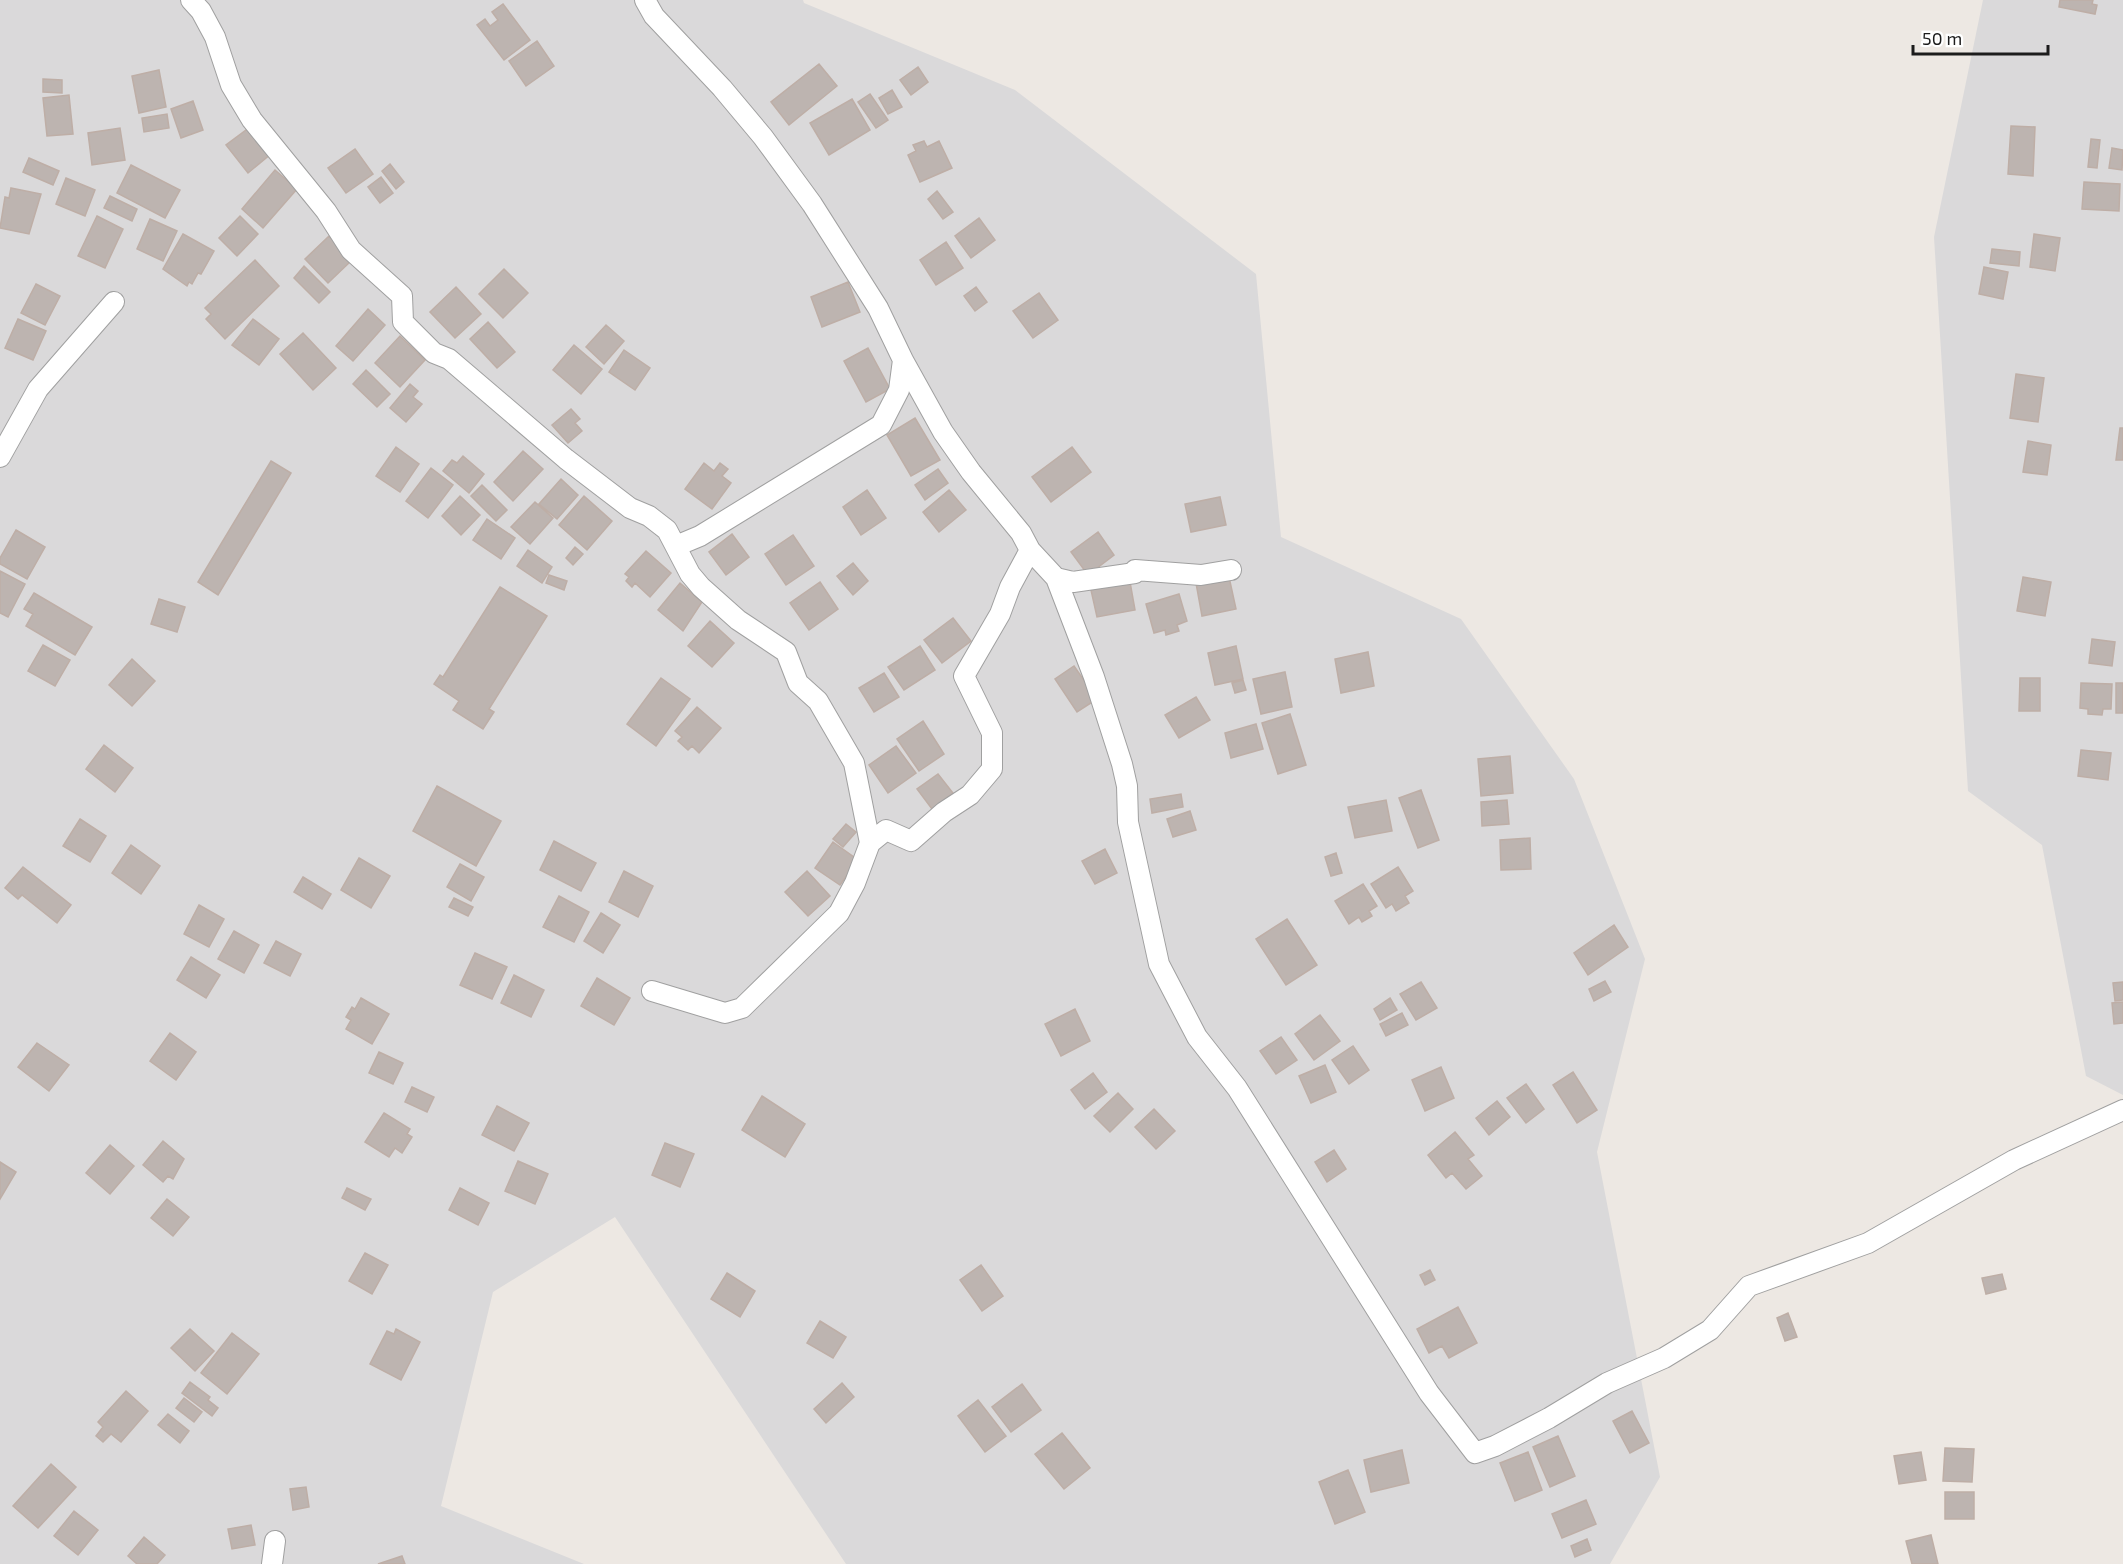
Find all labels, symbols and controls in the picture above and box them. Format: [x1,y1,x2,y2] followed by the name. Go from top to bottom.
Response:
[1913,18,2048,56] scale bar
[1922,27,1962,49] text: 50 m

